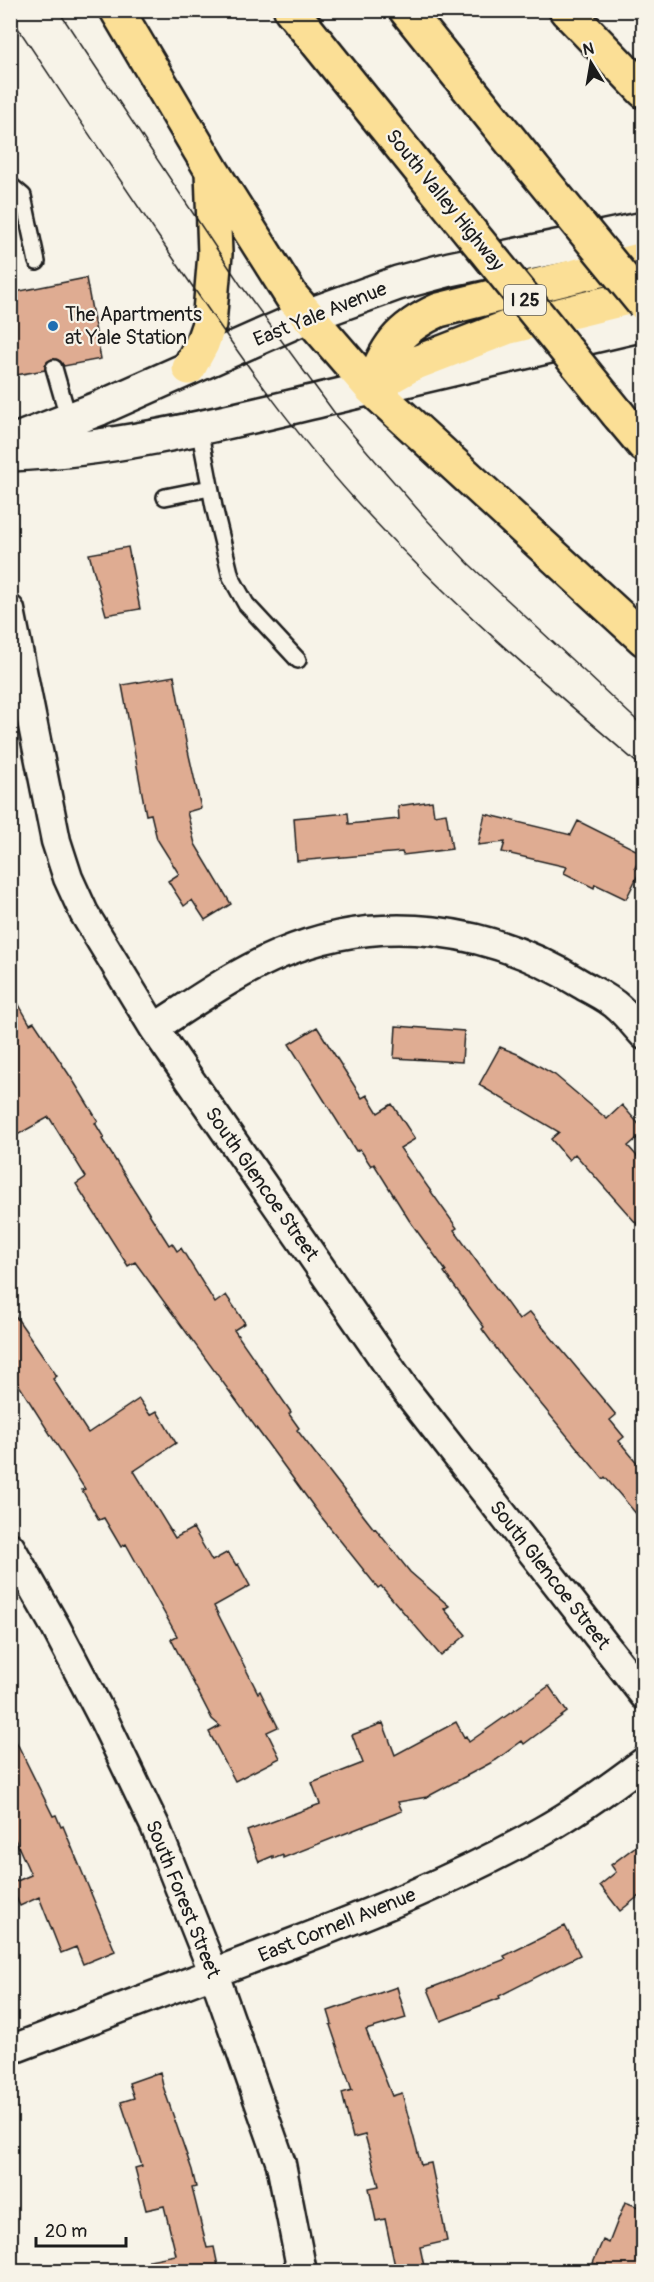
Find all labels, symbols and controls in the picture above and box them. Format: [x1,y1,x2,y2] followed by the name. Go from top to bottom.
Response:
[561,33,621,93] north arrow
[581,38,596,60] text: N
[380,124,510,276] street label: South Valley Highway
[250,276,390,352] street label: East Yale Avenue
[504,285,546,315] road number: I 25
[65,302,202,350] place label: The Apartments at Yale Station
[46,319,60,333] marker: The Apartments at Yale Station
[200,1102,325,1267] street label: South Glencoe Street
[484,1496,617,1655] street label: South Glencoe Street
[140,1816,226,1983] street label: South Forest Street
[255,1882,420,1968] street label: East Cornell Avenue
[36,2210,126,2248] scale bar
[45,2220,87,2243] text: 20 m

